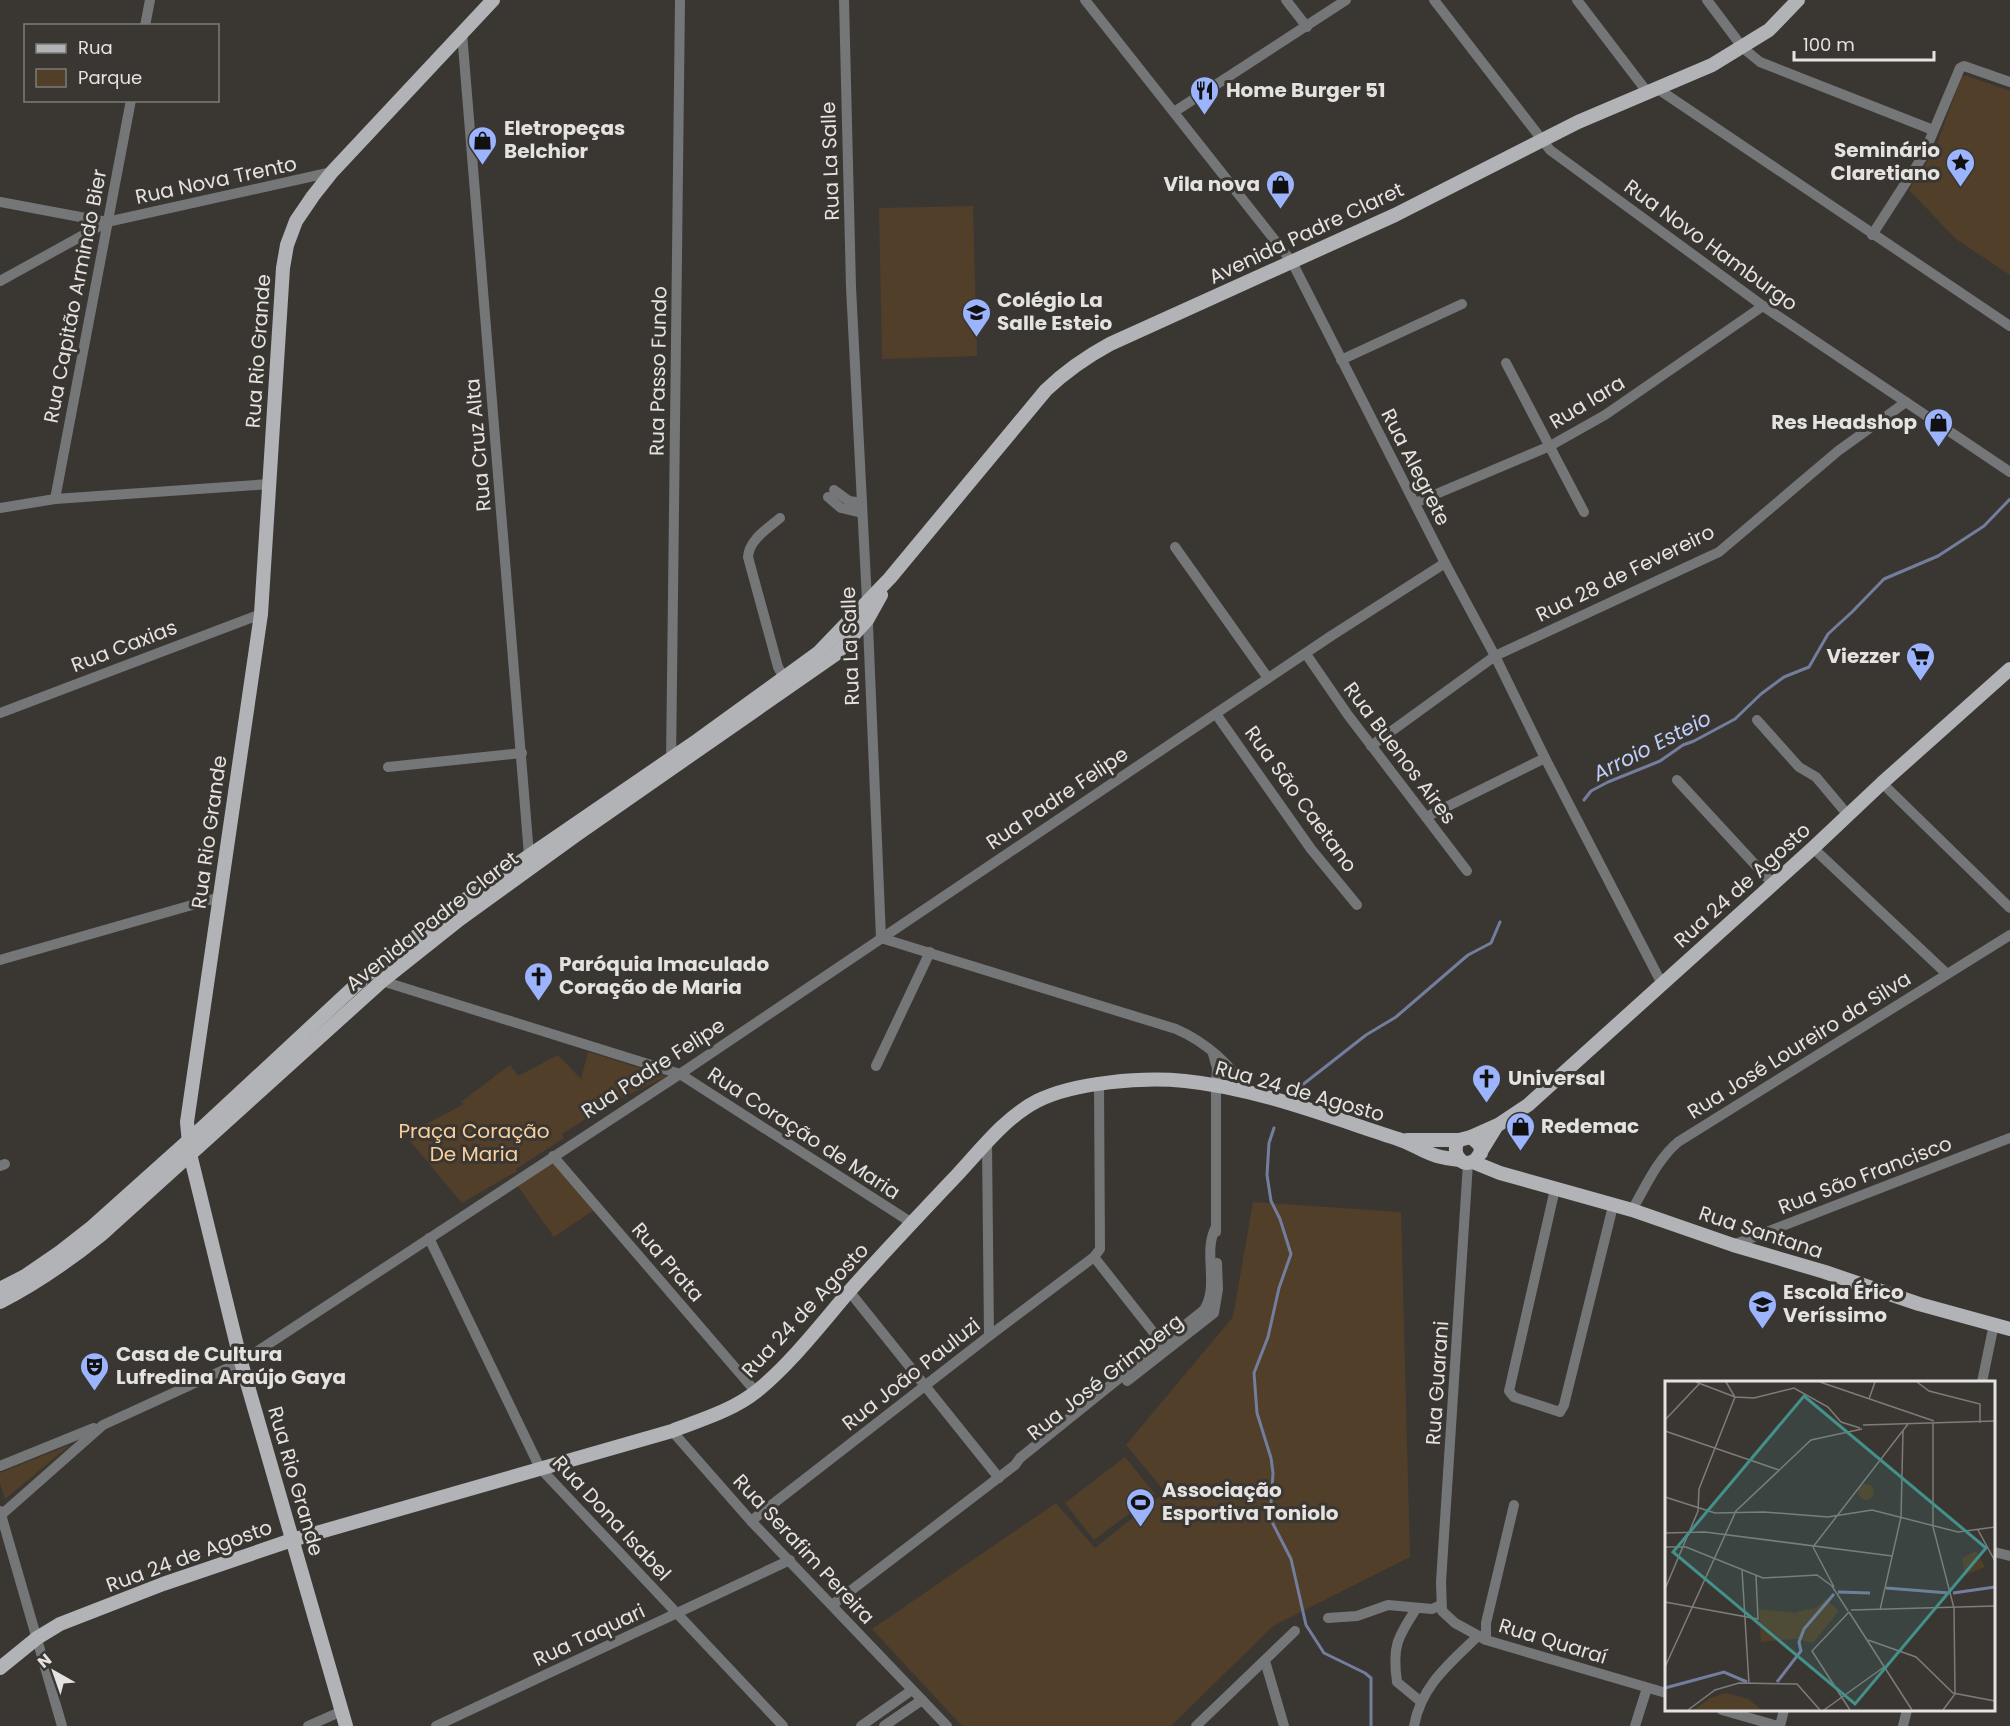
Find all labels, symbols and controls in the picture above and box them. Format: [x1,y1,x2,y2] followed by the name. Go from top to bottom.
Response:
[24,24,219,102] legend
[1794,24,1934,62] scale bar
[1803,32,1855,57] text: 100 m
[78,35,113,60] text: Rua
[78,65,142,90] text: Parque
[1189,74,1221,116] restaurant icon: Home Burger 51
[1226,76,1386,104] place label: Home Burger 51
[814,101,846,221] street label: Rua La Salle
[504,114,625,165] place label: Eletropeças Belchior
[467,124,499,166] shop icon: Eletropeças Belchior
[1831,136,1940,187] place label: Seminário Claretiano
[1945,146,1977,188] place icon: Seminário Claretiano
[133,149,299,211] street label: Rua Nova Trento
[37,167,113,425] street label: Rua Capitão Armindo Bier
[1265,168,1297,210] shop icon: Vila nova
[1163,170,1260,198] place label: Vila nova
[1619,173,1803,317] street label: Rua Novo Hamburgo
[1204,176,1408,290] street label: Avenida Padre Claret
[239,273,277,429] street label: Rua Rio Grande
[643,286,673,456] street label: Rua Passo Fundo
[997,286,1113,337] place label: Colégio La Salle Esteio
[960,296,992,338] school or university icon: Colégio La Salle Esteio
[1544,369,1630,435] street label: Rua Iara
[458,377,498,513] street label: Rua Cruz Alta
[1375,404,1457,530] street label: Rua Alegrete
[1922,406,1954,448] shop icon: Res Headshop
[1771,408,1917,436] place label: Res Headshop
[1531,518,1719,628] street label: Rua 28 de Fevereiro
[834,586,866,706] street label: Rua La Salle
[67,613,181,679] street label: Rua Caxias
[1905,640,1937,682] supermarket icon: Viezzer
[1826,642,1900,670] place label: Viezzer
[1337,676,1463,830] street label: Rua Buenos Aires
[1587,703,1716,788] water label: Arroio Esteio
[1238,720,1364,878] street label: Rua São Caetano
[980,740,1134,856] street label: Rua Padre Felipe
[184,754,234,910] street label: Rua Rio Grande
[1668,816,1816,954] street label: Rua 24 de Agosto
[340,845,524,997] street label: Avenida Padre Claret
[559,950,769,1001] place label: Paróquia Imaculado Coração de Maria
[522,960,554,1002] church icon: Paróquia Imaculado Coração de Maria
[1682,965,1916,1125] street label: Rua José Loureiro da Silva
[576,1011,730,1125] street label: Rua Padre Felipe
[1212,1053,1388,1129] street label: Rua 24 de Agosto
[702,1060,906,1206] street label: Rua Coração de Maria
[1471,1062,1503,1104] church icon: Universal
[1508,1064,1606,1092] place label: Universal
[1504,1110,1536,1152] shop icon: Redemac
[1541,1112,1639,1140] place label: Redemac
[398,1117,550,1168] park label: Praça Coração De Maria
[1774,1129,1956,1221] street label: Rua São Francisco
[1695,1199,1827,1265] street label: Rua Santana
[626,1216,710,1308] street label: Rua Prata
[735,1237,875,1383] street label: Rua 24 de Agosto
[1783,1278,1904,1329] place label: Escola Érico Veríssimo
[1746,1288,1778,1330] school or university icon: Escola Érico Veríssimo
[1021,1307,1189,1447] street label: Rua José Grimberg
[836,1311,986,1437] street label: Rua João Pauluzi
[1419,1320,1455,1446] street label: Rua Guarani
[116,1340,346,1391] place label: Casa de Cultura Lufredina Araújo Gaya
[79,1350,111,1392] theatre icon: Casa de Cultura Lufredina Araújo Gaya
[1665,1381,1995,1711] inset map
[261,1403,331,1559] street label: Rua Rio Grande
[546,1449,678,1587] street label: Rua Dona Isabel
[727,1468,881,1630] street label: Rua Serafim Pereira
[1162,1476,1339,1527] place label: Associação Esportiva Toniolo
[1125,1486,1157,1528] sports icon: Associação Esportiva Toniolo
[102,1513,276,1599] street label: Rua 24 de Agosto
[529,1597,649,1673] street label: Rua Taquari
[1495,1611,1611,1671] street label: Rua Quaraí
[24,1642,84,1702] north arrow
[33,1648,57,1674] text: N

